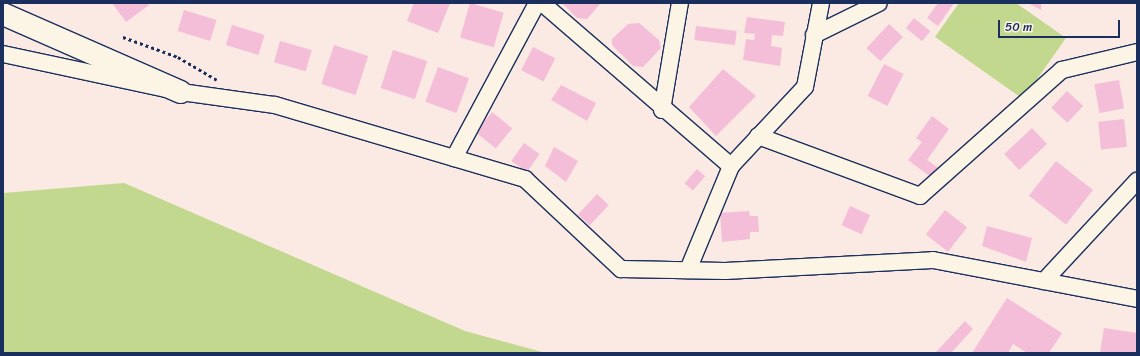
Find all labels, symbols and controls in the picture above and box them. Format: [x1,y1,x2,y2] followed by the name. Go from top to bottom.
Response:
[1000,12,1122,38] scale bar
[1005,16,1032,38] text: 50 m

